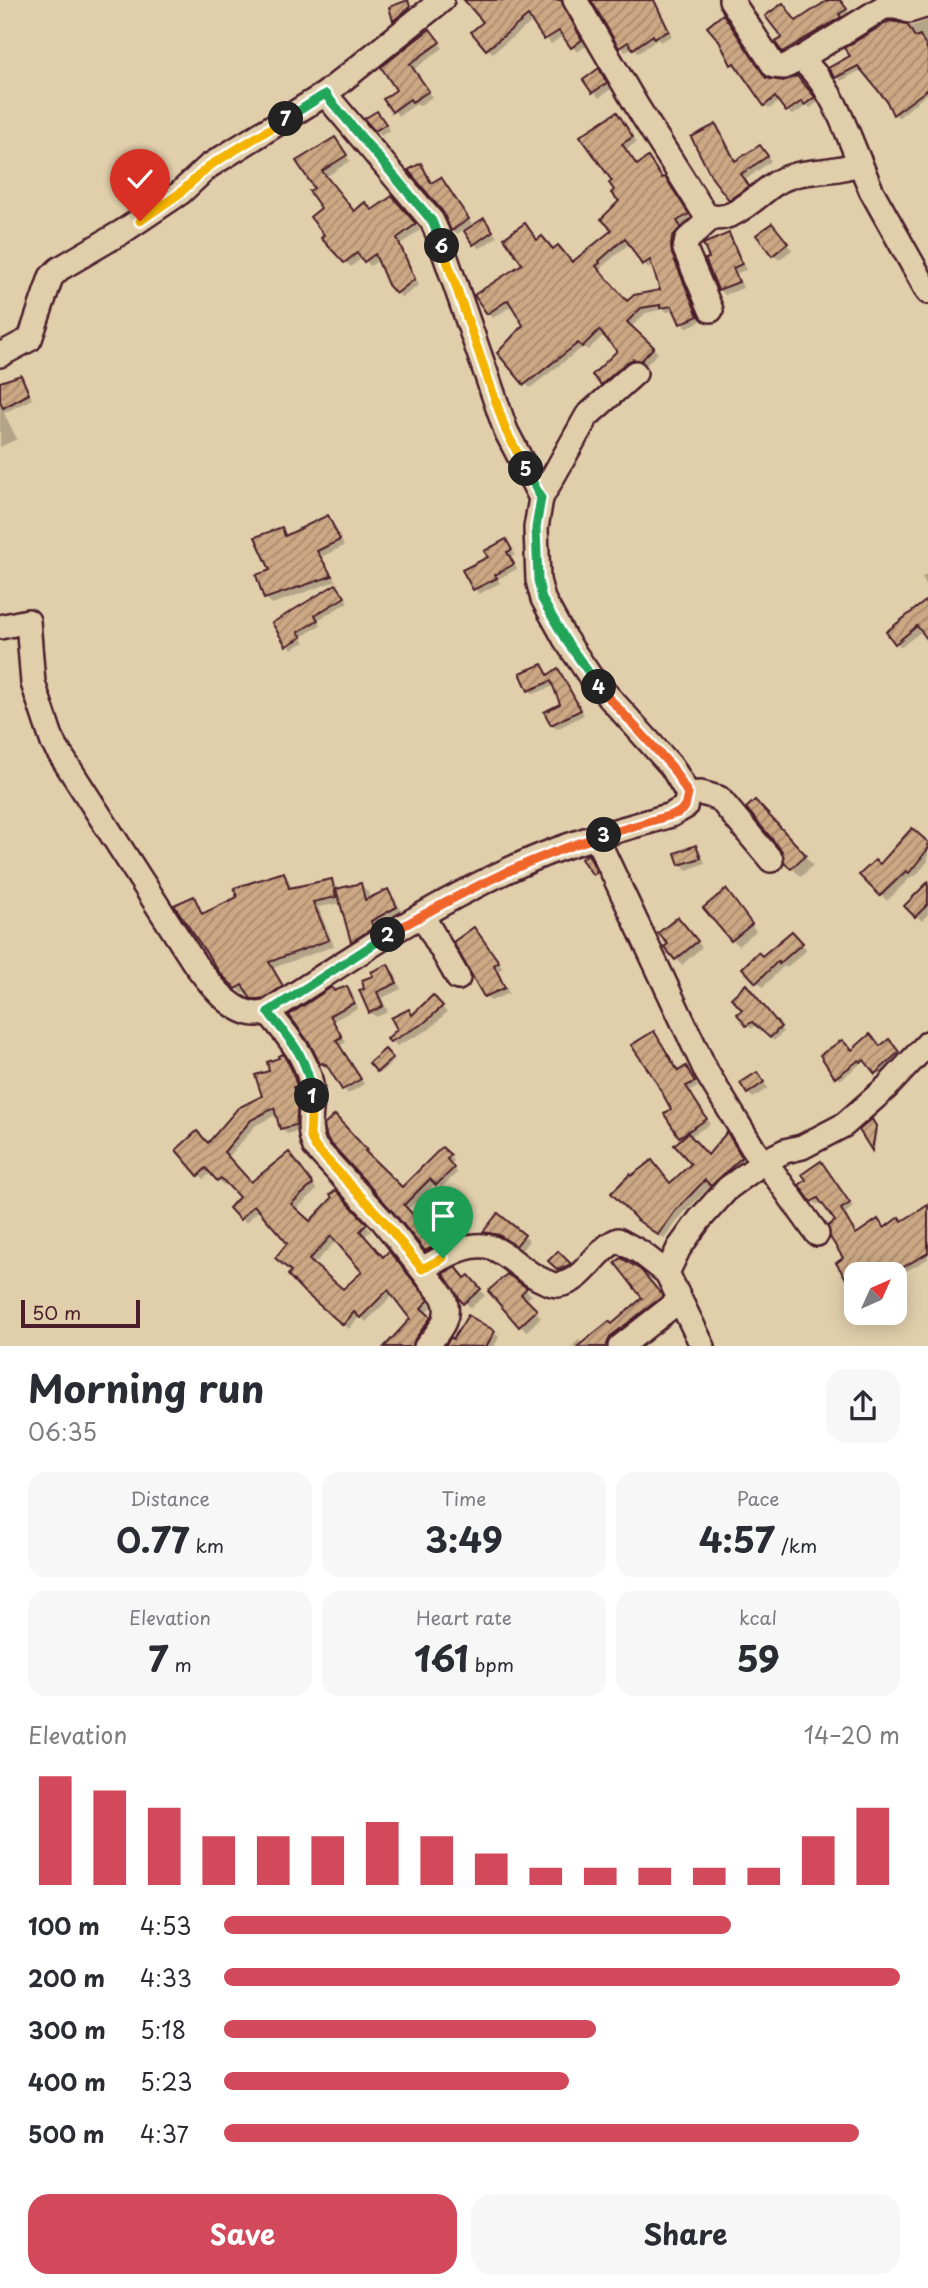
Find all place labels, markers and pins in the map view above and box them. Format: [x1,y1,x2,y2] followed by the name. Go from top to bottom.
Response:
[268,102,304,136] pin: 7
[110,149,170,221] pin
[424,229,460,264] pin: 6
[508,452,544,486] pin: 5
[582,670,616,704] pin: 4
[586,818,622,852] pin: 3
[370,918,406,953] pin: 2
[294,1078,330,1114] pin: 1
[413,1186,473,1258] pin

